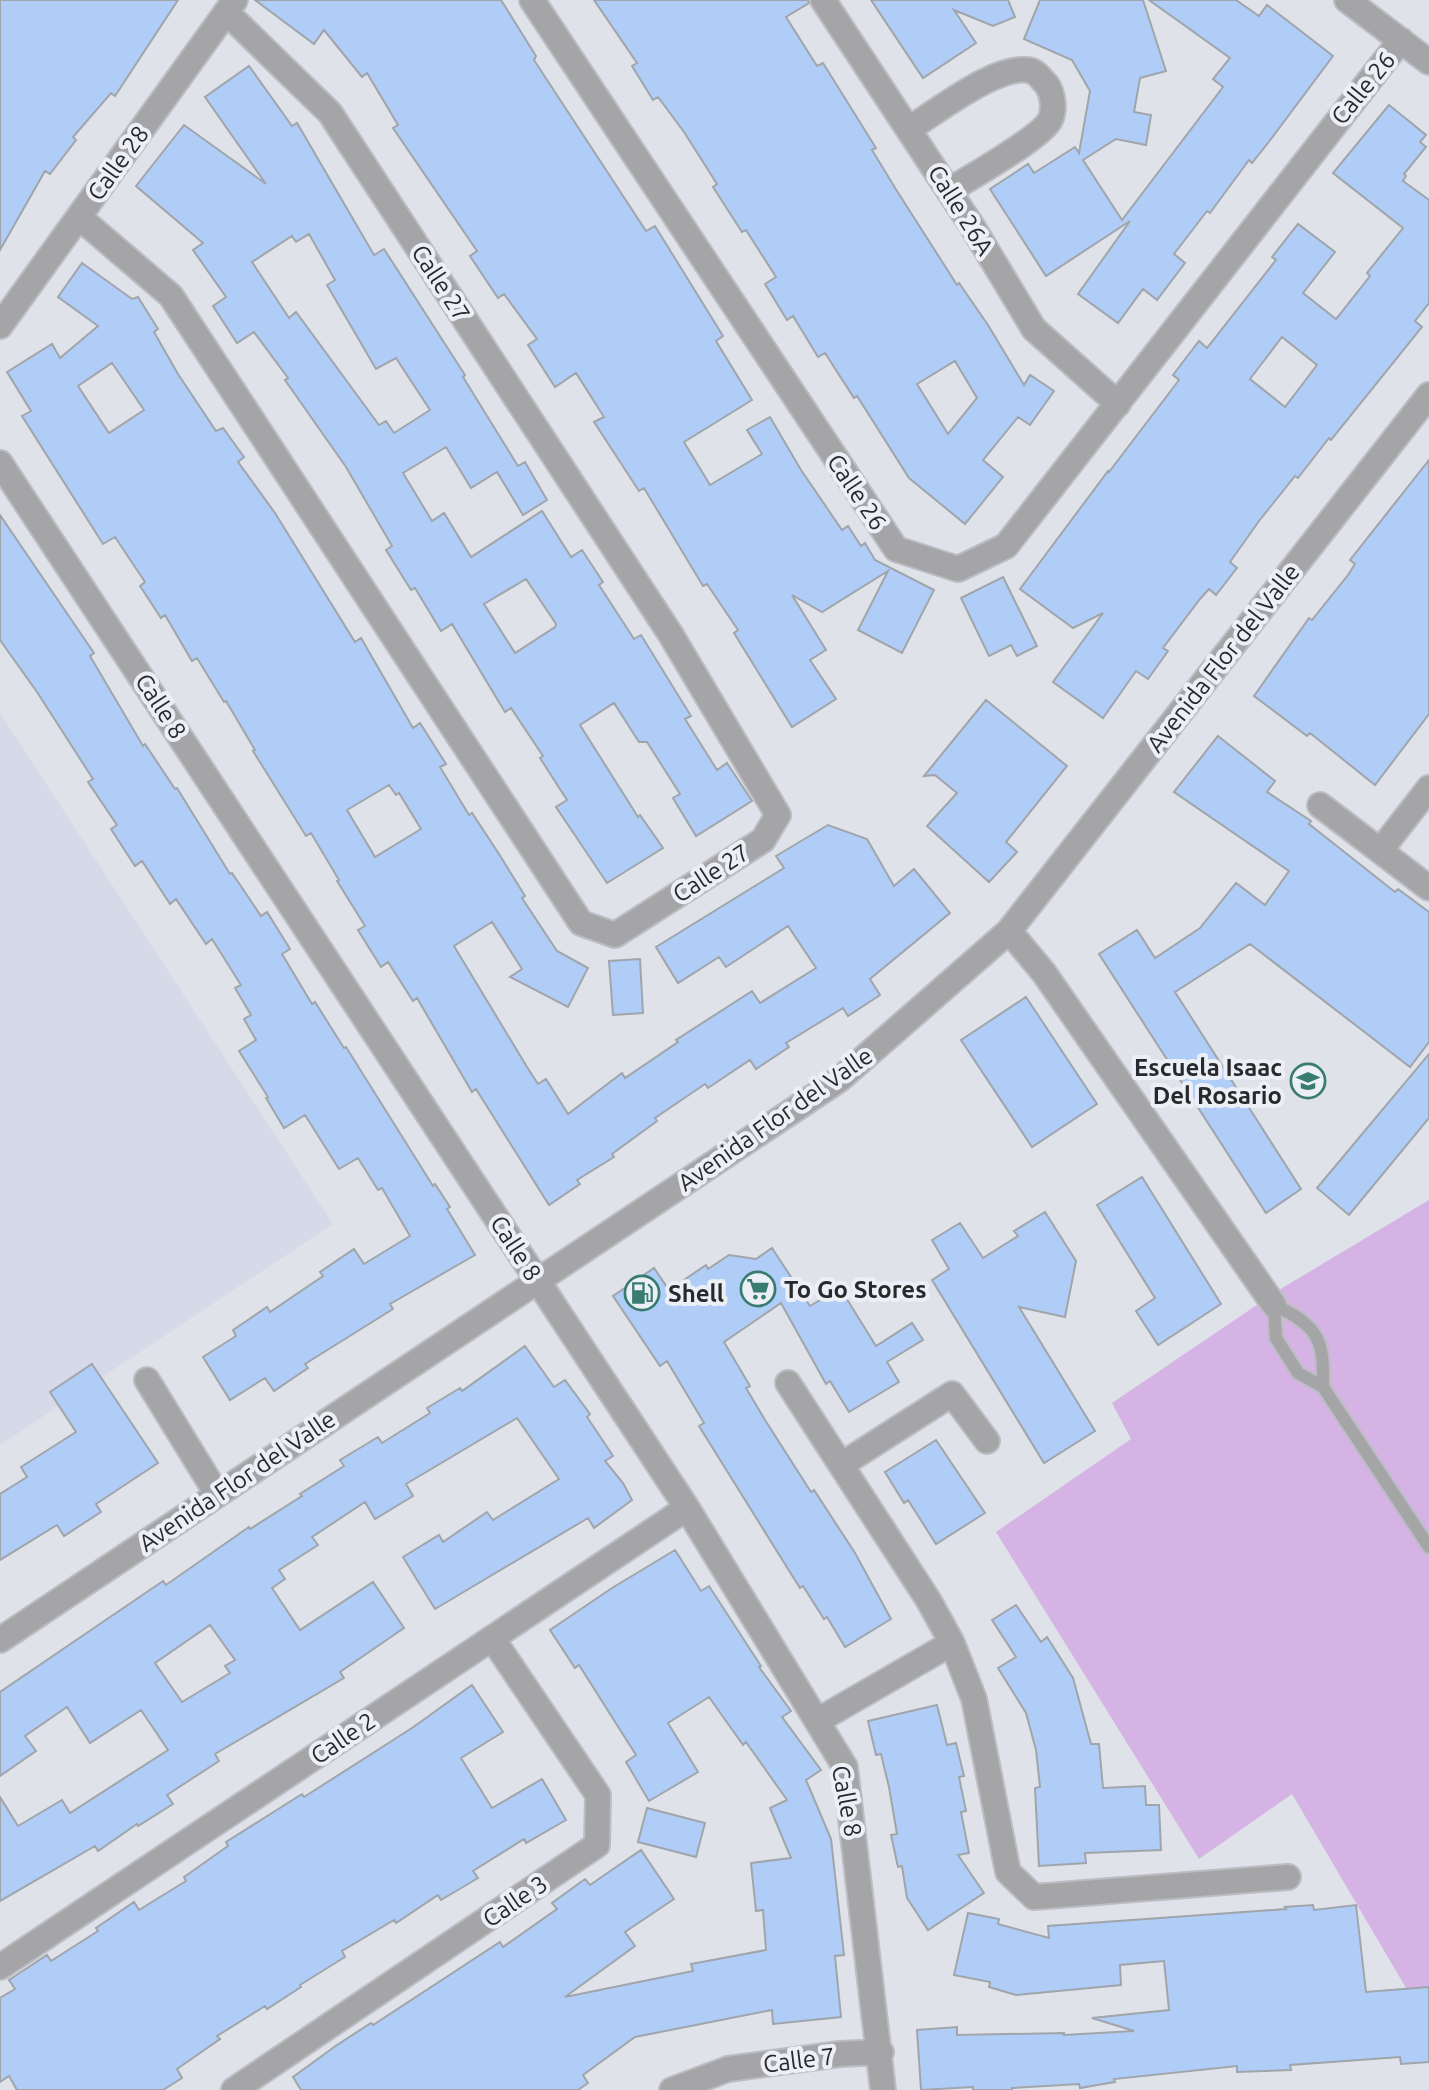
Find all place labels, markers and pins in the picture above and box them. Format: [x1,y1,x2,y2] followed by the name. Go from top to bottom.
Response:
[1134,1054,1282,1109] place label: Escuela Isaac Del Rosario
[1289,1062,1327,1100] school or university icon: Escuela Isaac Del Rosario
[739,1270,777,1308] supermarket icon: To Go Stores
[623,1274,661,1312] fuel station icon: Shell
[784,1276,927,1303] place label: To Go Stores
[668,1280,724,1307] place label: Shell

